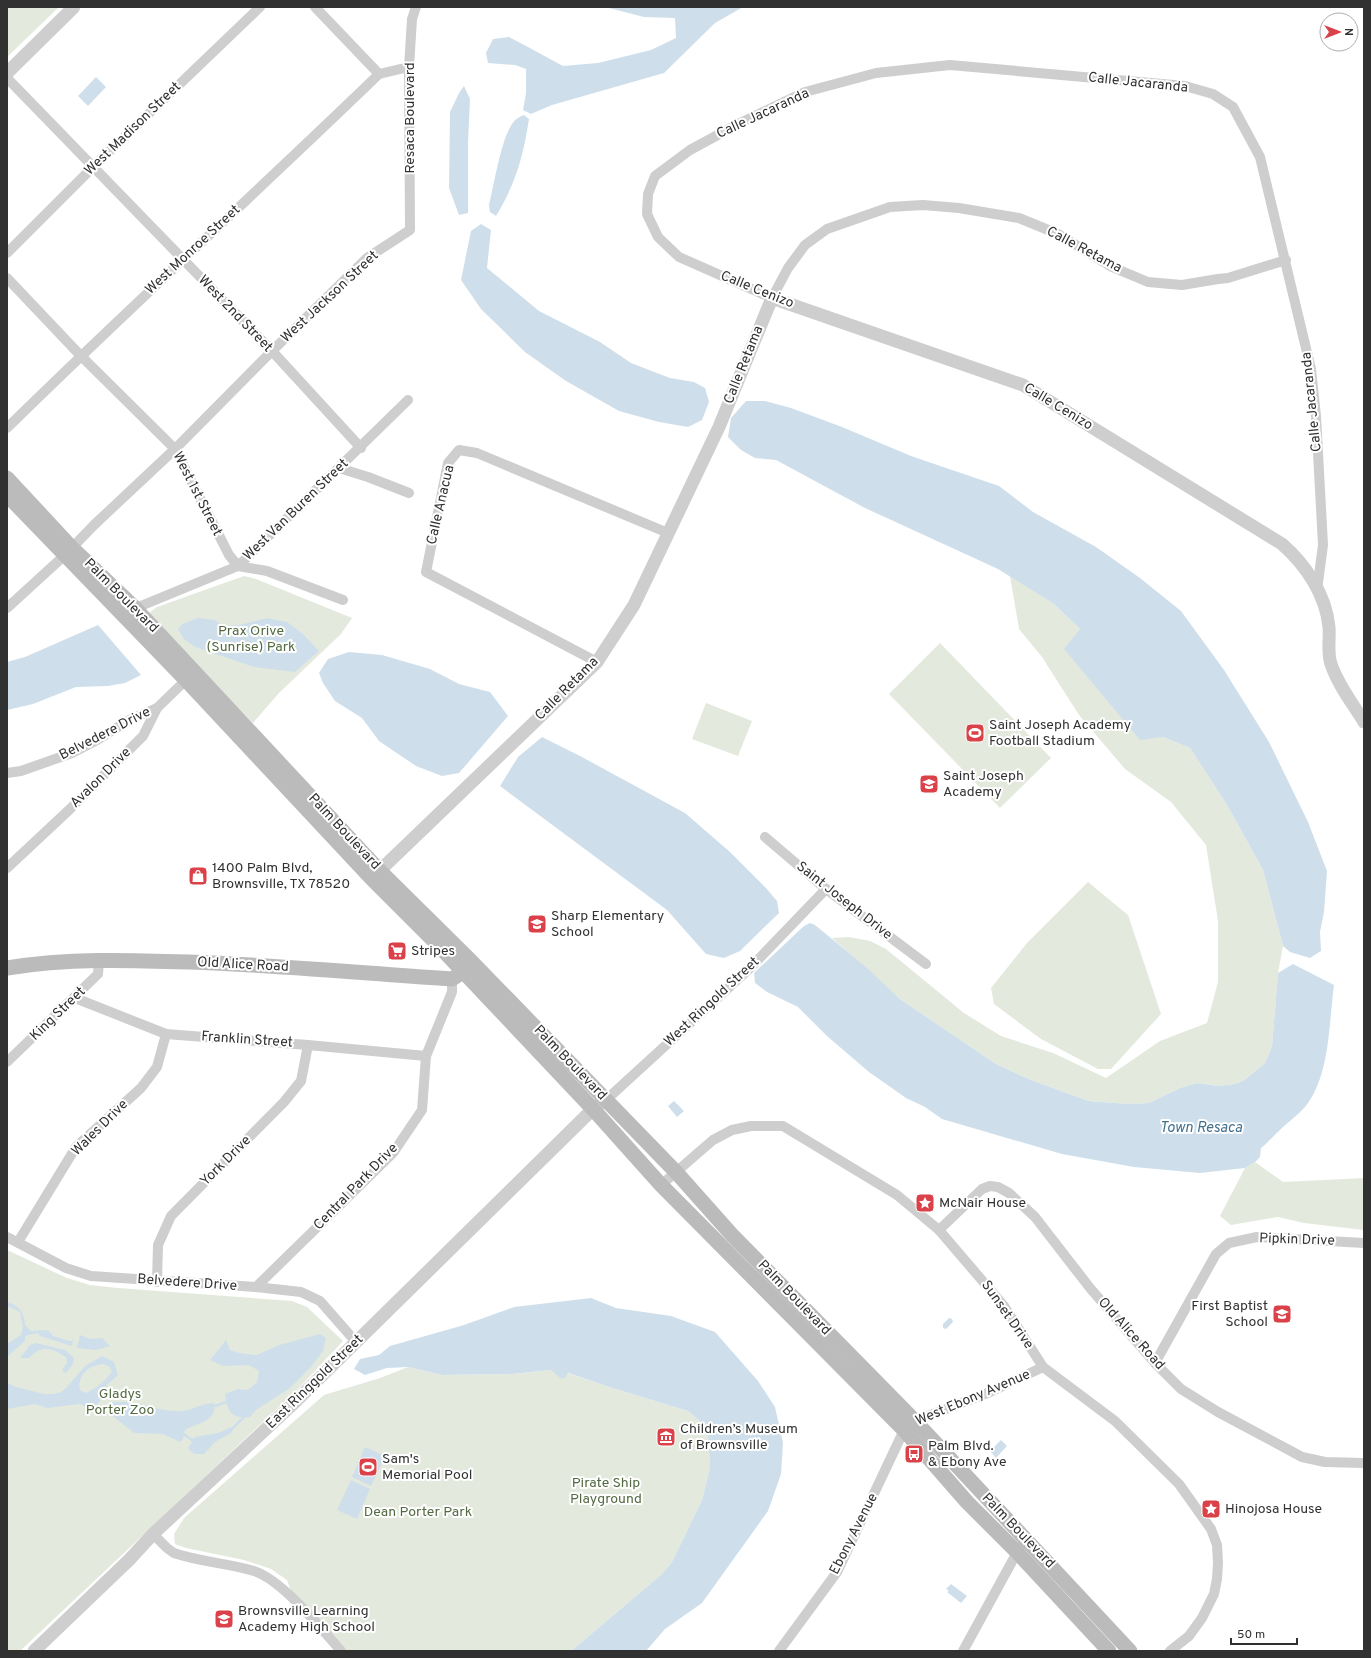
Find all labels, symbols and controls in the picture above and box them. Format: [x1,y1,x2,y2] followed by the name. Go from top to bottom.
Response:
[1319,12,1359,52] north arrow
[1341,28,1355,36] text: N
[402,62,419,174] street label: Resaca Boulevard
[1087,69,1189,97] street label: Calle Jacaranda
[81,79,185,179] street label: West Madison Street
[714,85,812,143] street label: Calle Jacaranda
[142,202,244,298] street label: West Monroe Street
[1043,223,1125,277] street label: Calle Retama
[278,247,382,347] street label: West Jackson Street
[718,268,796,312] street label: Calle Cenizo
[194,272,276,356] street label: West 2nd Street
[721,323,767,407] street label: Calle Retama
[1298,351,1326,453] street label: Calle Jacaranda
[1020,380,1096,434] street label: Calle Cenizo
[168,449,226,539] street label: West 1st Street
[240,455,352,565] street label: West Van Buren Street
[424,463,458,547] street label: Calle Anacua
[80,555,162,637] street label: Palm Boulevard
[206,623,296,656] park label: Prax Orive (Sunrise) Park
[532,654,602,724] street label: Calle Retama
[57,704,153,764] street label: Belvedere Drive
[989,717,1131,750] place label: Saint Joseph Academy Football Stadium
[964,722,986,744] sports icon: Saint Joseph Academy Football Stadium
[67,744,135,812] street label: Avalon Drive
[943,768,1024,801] place label: Saint Joseph Academy
[918,773,940,795] school or university icon: Saint Joseph Academy
[304,790,384,874] street label: Palm Boulevard
[793,858,895,944] street label: Saint Joseph Drive
[212,860,350,893] place label: 1400 Palm Blvd, Brownsville, TX 78520
[187,865,209,887] shop icon: 1400 Palm Blvd, Brownsville, TX 78520
[551,908,664,941] place label: Sharp Elementary School
[526,913,548,935] school or university icon: Sharp Elementary School
[386,940,408,962] supermarket icon: Stripes
[411,943,455,960] place label: Stripes
[197,954,289,976] street label: Old Alice Road
[661,954,763,1050] street label: West Ringold Street
[27,983,89,1045] street label: King Street
[530,1022,610,1104] street label: Palm Boulevard
[201,1028,293,1052] street label: Franklin Street
[68,1096,132,1160] street label: Wales Drive
[1160,1119,1243,1138] water label: Town Resaca
[197,1132,255,1190] street label: York Drive
[310,1140,402,1234] street label: Central Park Drive
[914,1192,936,1214] place icon: McNair House
[939,1195,1026,1212] place label: McNair House
[1259,1230,1335,1250] street label: Pipkin Drive
[754,1257,834,1339] street label: Palm Boulevard
[137,1271,237,1295] street label: Belvedere Drive
[977,1277,1037,1353] street label: Sunset Drive
[1094,1294,1168,1374] street label: Old Alice Road
[1191,1298,1268,1331] place label: First Baptist School
[1271,1303,1293,1325] school or university icon: First Baptist School
[263,1331,367,1433] street label: East Ringgold Street
[913,1366,1033,1430] street label: West Ebony Avenue
[86,1386,154,1419] park label: Gladys Porter Zoo
[680,1421,798,1454] place label: Children’s Museum of Brownsville
[655,1426,677,1448] museum icon: Children’s Museum of Brownsville
[928,1438,1006,1471] place label: Palm Blvd. & Ebony Ave
[903,1443,925,1465] bus stop icon: Palm Blvd. & Ebony Ave
[382,1451,472,1484] place label: Sam's Memorial Pool
[357,1456,379,1478] sports icon: Sam's Memorial Pool
[570,1475,642,1508] park label: Pirate Ship Playground
[826,1490,882,1578] street label: Ebony Avenue
[978,1490,1058,1572] street label: Palm Boulevard
[1200,1498,1222,1520] place icon: Hinojosa House
[1225,1501,1322,1518] place label: Hinojosa House
[364,1504,472,1521] park label: Dean Porter Park
[238,1603,375,1636] place label: Brownsville Learning Academy High School
[213,1608,235,1630] school or university icon: Brownsville Learning Academy High School
[1231,1620,1297,1646] scale bar
[1237,1627,1265,1643] text: 50 m

